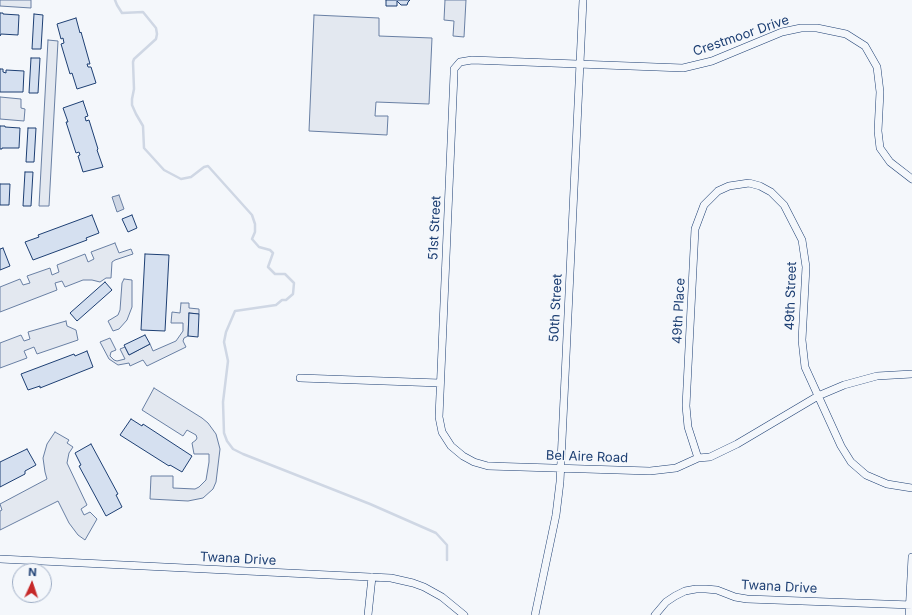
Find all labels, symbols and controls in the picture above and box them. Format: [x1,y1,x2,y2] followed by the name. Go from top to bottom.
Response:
[691,12,791,60] street label: Crestmoor Drive
[426,195,444,261] street label: 51st Street
[782,261,800,331] street label: 49th Street
[546,273,566,343] street label: 50th Street
[669,278,689,344] street label: 49th Place
[546,448,628,466] street label: Bel Aire Road
[199,549,277,569] street label: Twana Drive
[12,563,52,603] north arrow
[28,565,37,579] text: N
[740,577,818,597] street label: Twana Drive

